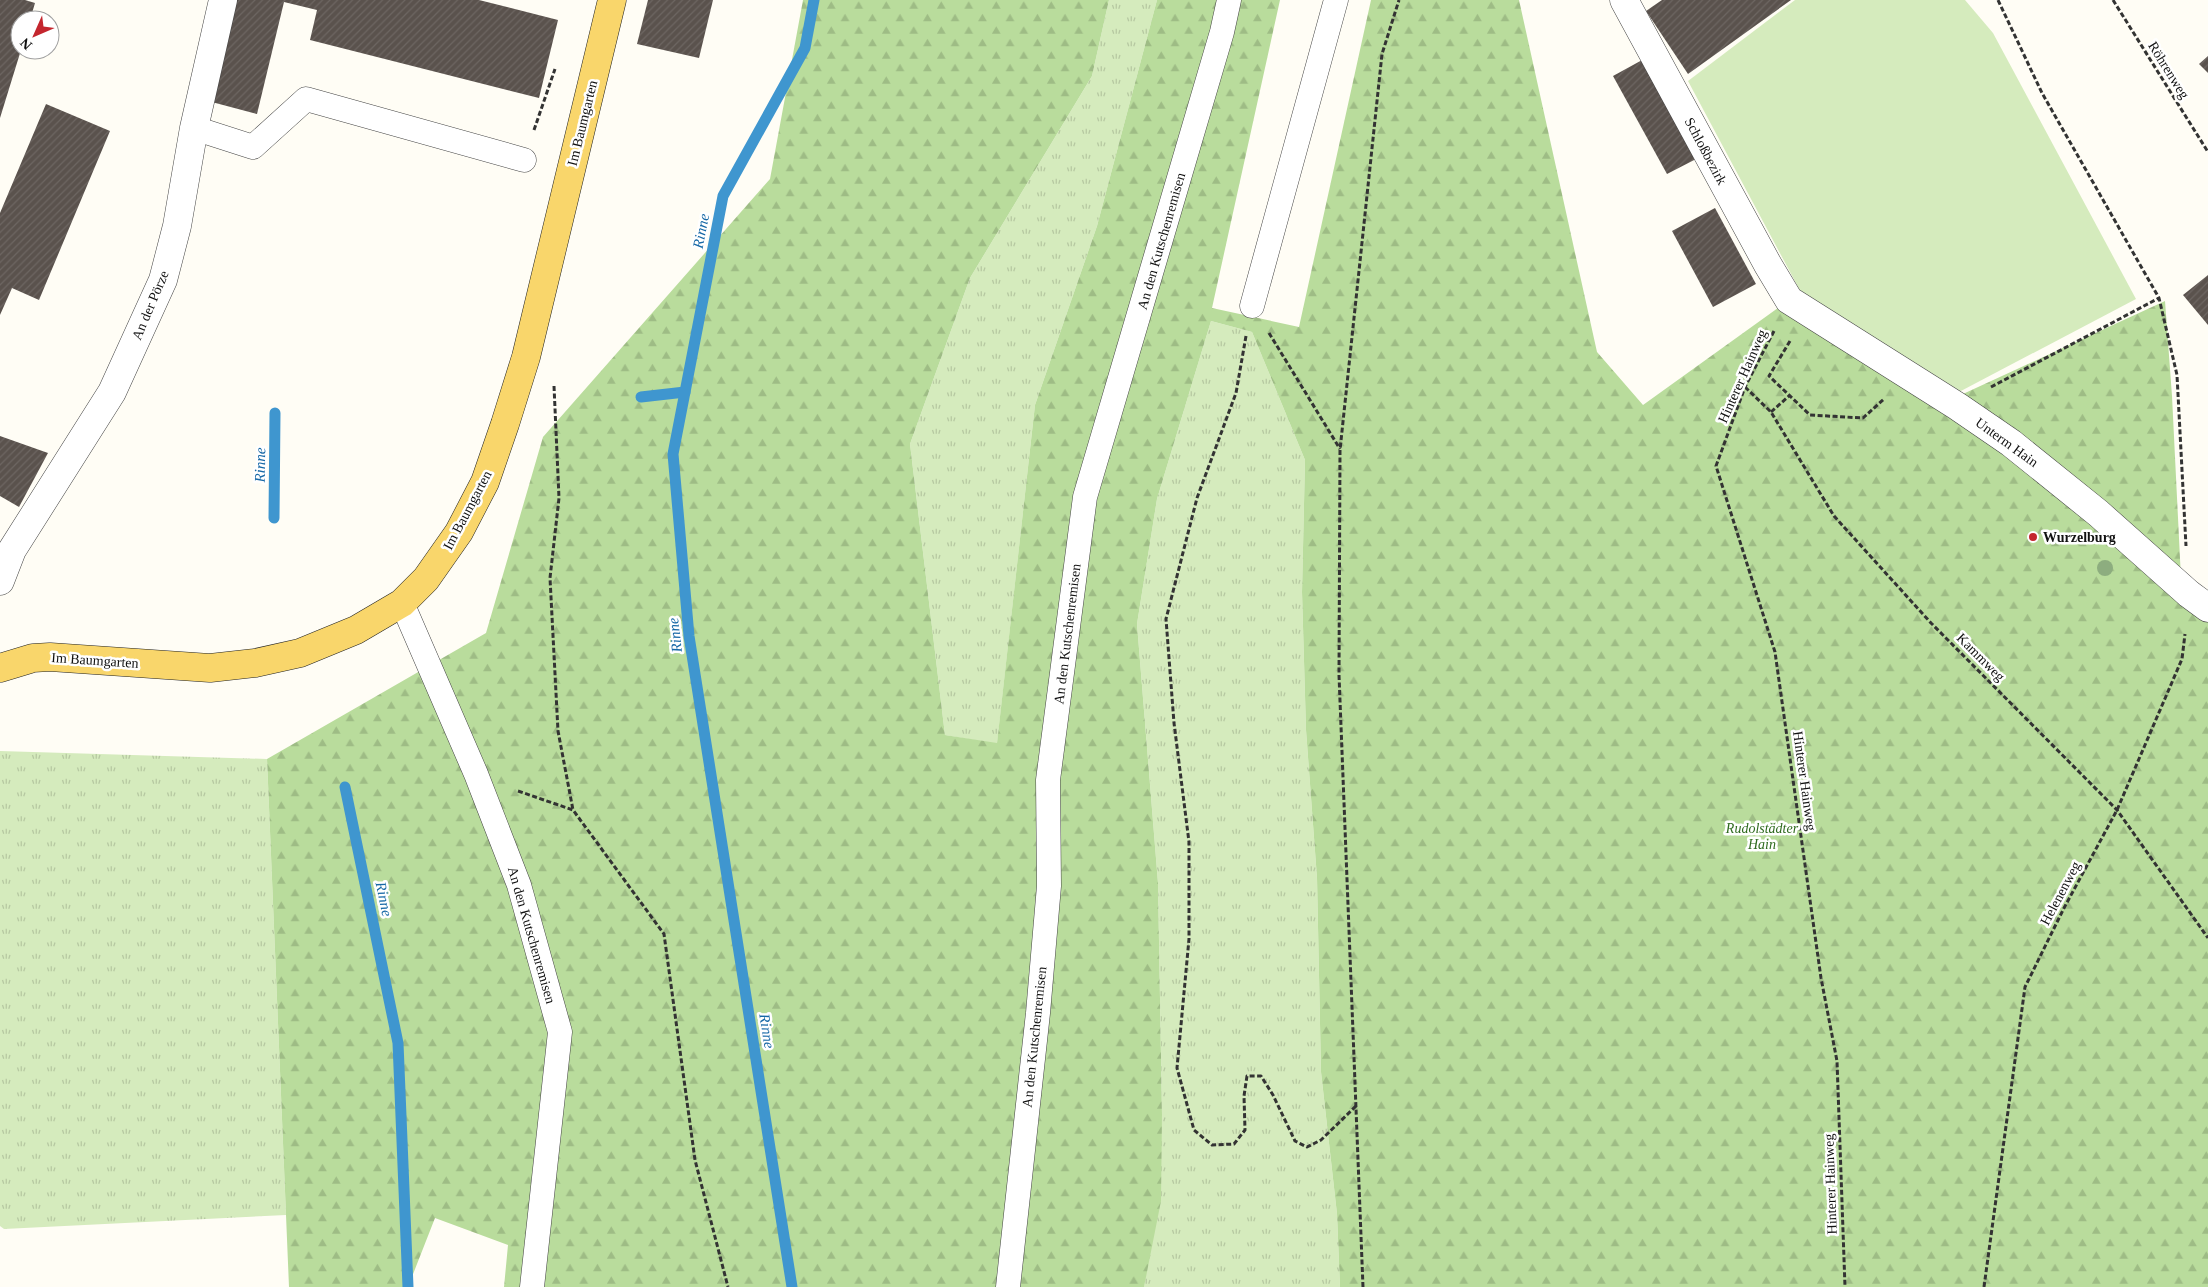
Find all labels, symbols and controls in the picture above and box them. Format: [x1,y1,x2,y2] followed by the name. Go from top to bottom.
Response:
[10,10,60,60] north arrow
[17,35,35,53] text: N
[2145,39,2192,102] street label: Röhrenweg
[565,79,600,167] street label: Im Baumgarten
[1682,115,1730,187] street label: Schloßbezirk
[1135,171,1188,311] street label: An den Kutschenremisen
[690,212,712,251] water label: Rinne
[129,268,172,342] street label: An der Pörze
[1715,327,1770,425] street label: Hinterer Hainweg
[1973,415,2041,470] street label: Unterm Hain
[252,447,268,484] water label: Rinne
[440,468,495,552] street label: Im Baumgarten
[2043,530,2116,545] place label: Wurzelburg
[2027,531,2039,543] marker: Wurzelburg
[1051,563,1084,705] street label: An den Kutschenremisen
[665,616,685,654] water label: Rinne
[1954,630,2008,684] street label: Kammweg
[51,650,139,671] street label: Im Baumgarten
[1790,730,1819,832] street label: Hinterer Hainweg
[1725,821,1799,852] park label: Rudolstädter Hain
[2037,859,2083,928] street label: Helenenweg
[505,865,558,1005] street label: An den Kutschenremisen
[372,879,396,918] water label: Rinne
[1020,966,1049,1108] street label: An den Kutschenremisen
[756,1011,778,1050] water label: Rinne
[1821,1133,1840,1235] street label: Hinterer Hainweg

